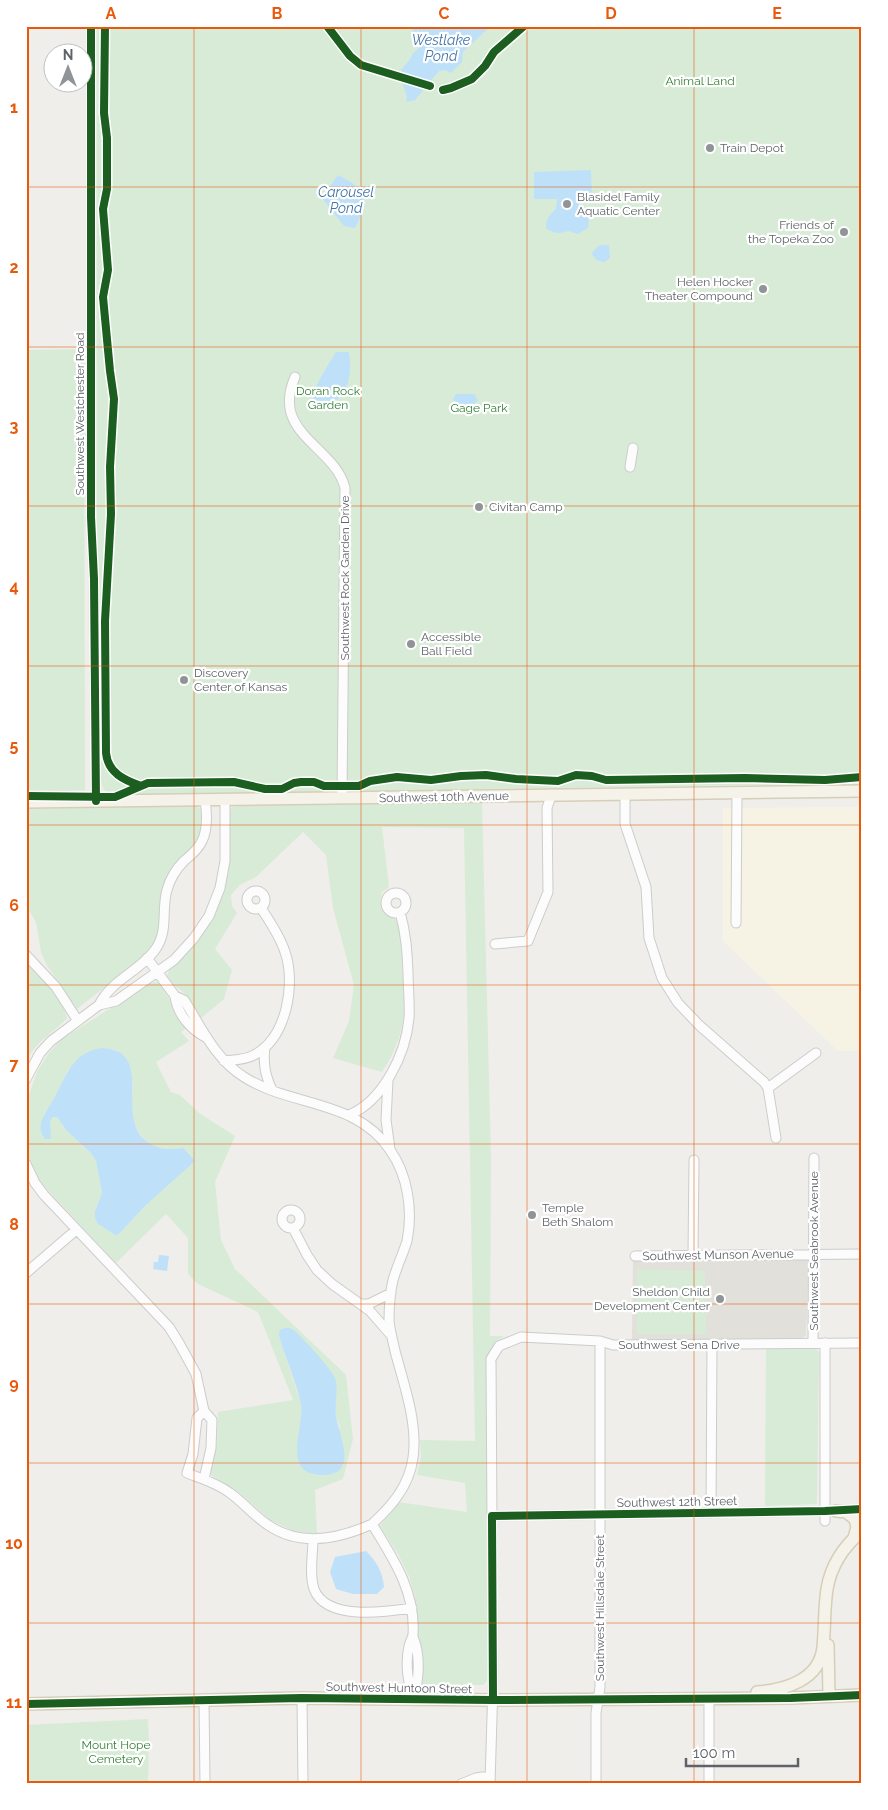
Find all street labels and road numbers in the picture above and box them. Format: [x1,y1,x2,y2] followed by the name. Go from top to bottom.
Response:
[73,332,87,496] street label: Southwest Westchester Road
[338,495,352,661] street label: Southwest Rock Garden Drive
[379,789,509,805] street label: Southwest 10th Avenue
[807,1171,821,1331] street label: Southwest Seabrook Avenue
[642,1247,794,1263] street label: Southwest Munson Avenue
[618,1338,740,1352] street label: Southwest Sena Drive
[617,1494,737,1510] street label: Southwest 12th Street
[593,1535,607,1681] street label: Southwest Hillsdale Street
[326,1680,472,1696] street label: Southwest Huntoon Street

